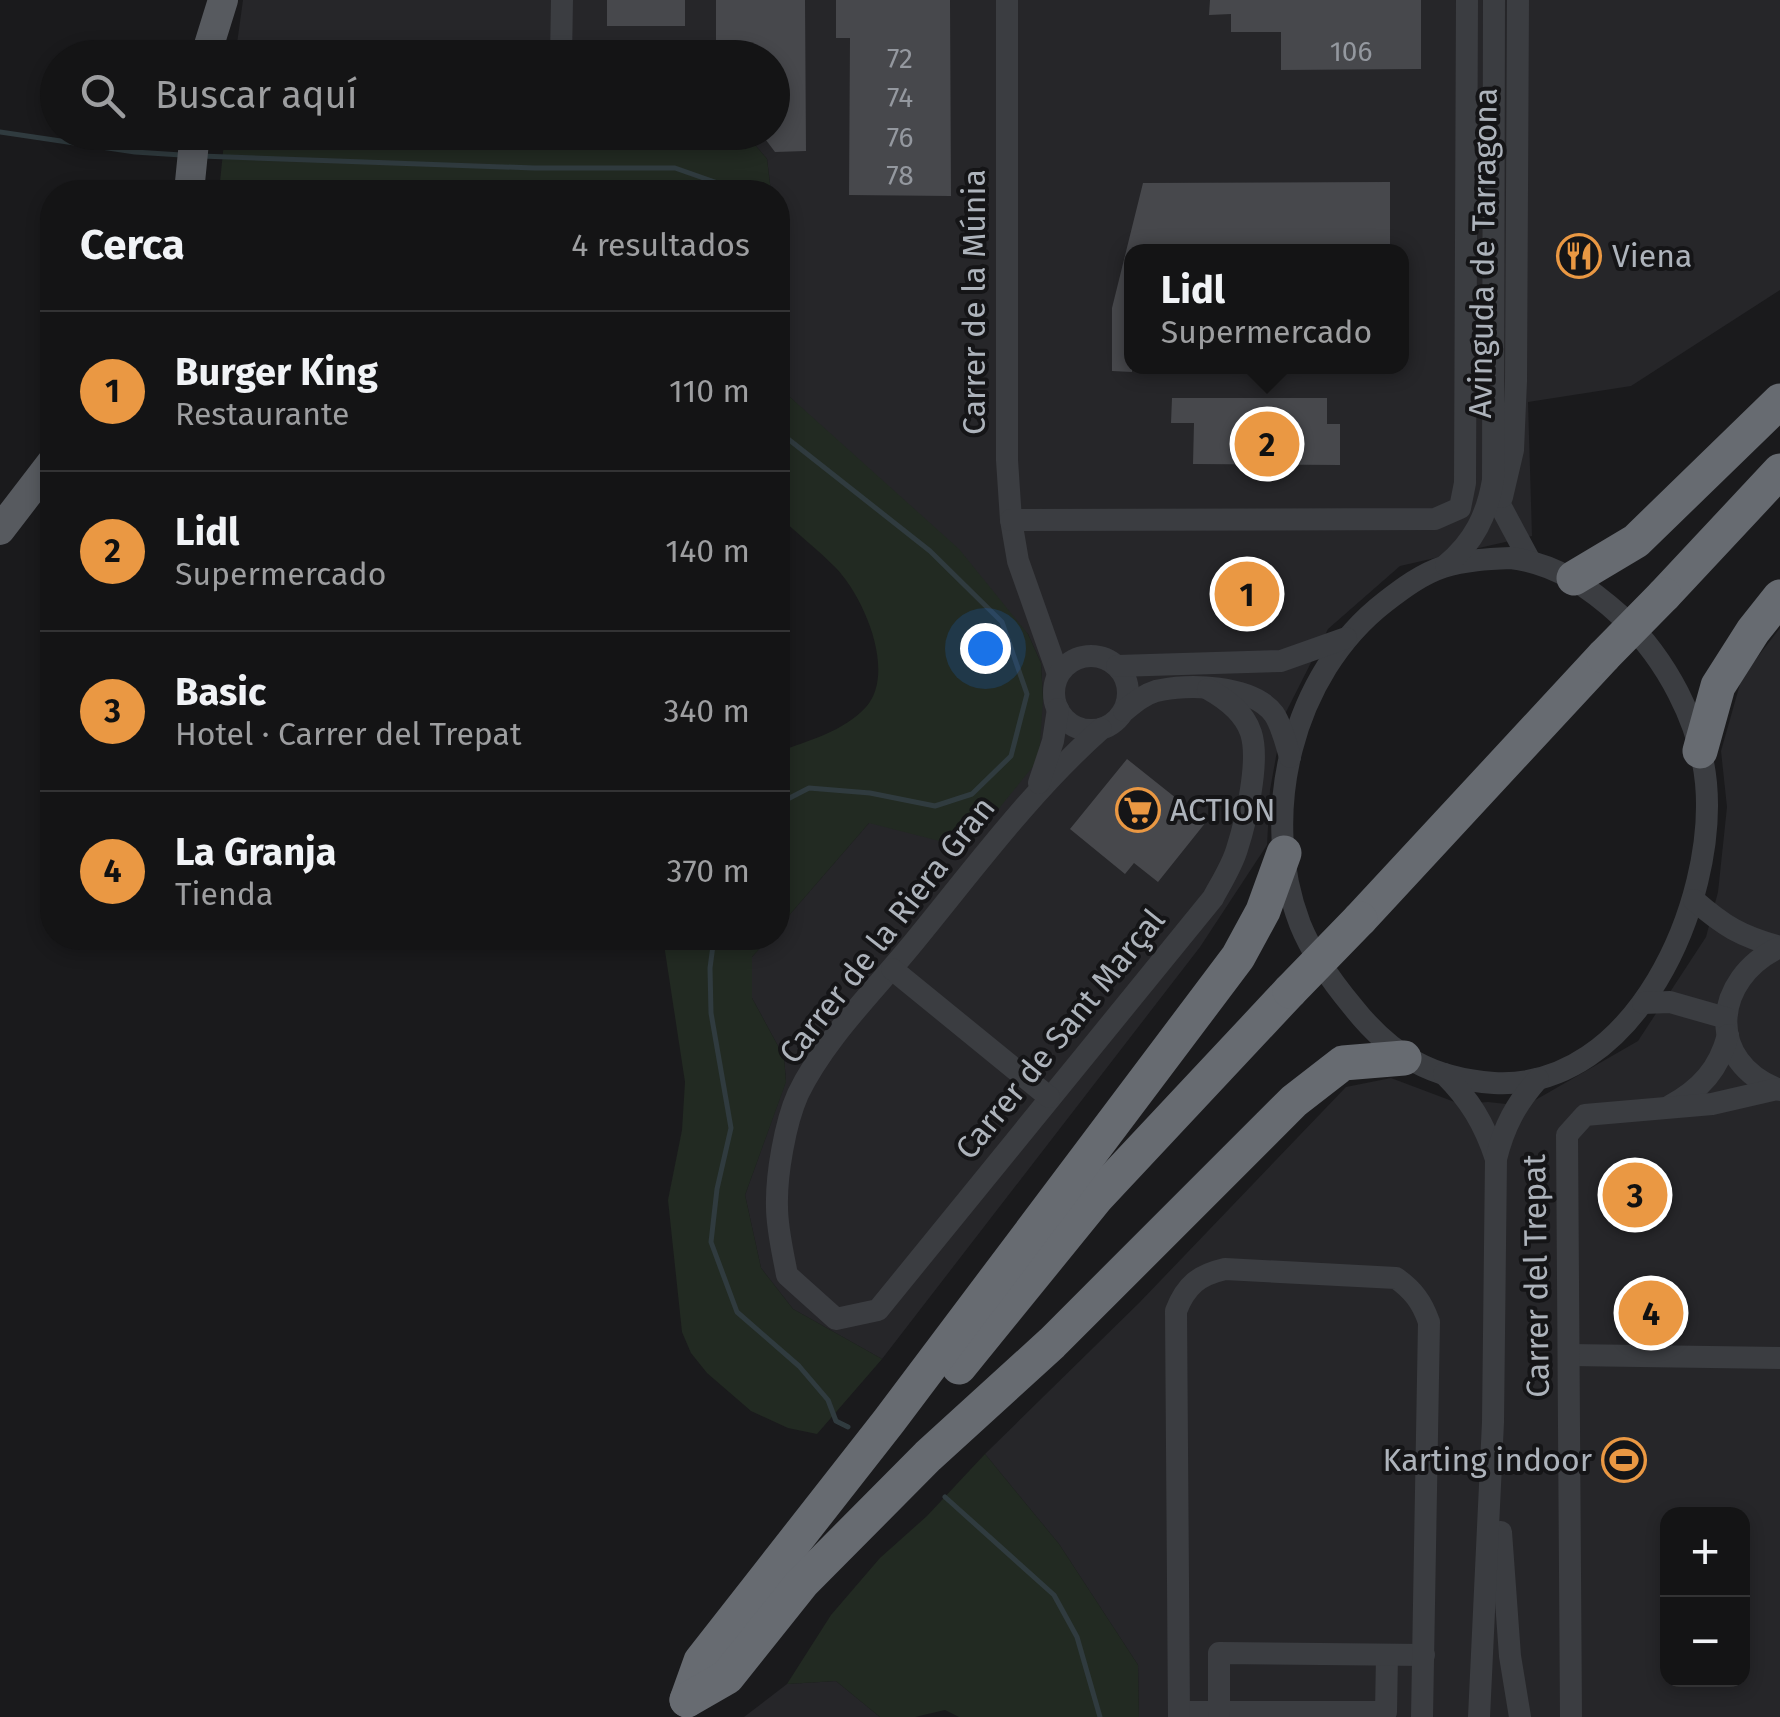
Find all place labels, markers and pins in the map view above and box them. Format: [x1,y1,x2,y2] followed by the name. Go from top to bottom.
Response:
[1556,233,1602,279] restaurant icon: Viena
[1612,237,1692,275] place label: Viena
[1234,406,1300,482] pin: 2
[1214,556,1280,632] pin: 1
[1115,787,1161,833] supermarket icon: ACTION
[1170,791,1276,829] place label: ACTION
[1602,1158,1668,1232] pin: 3
[1618,1276,1684,1350] pin: 4
[1601,1437,1647,1483] sports icon: Karting indoor
[1383,1441,1593,1479] place label: Karting indoor

